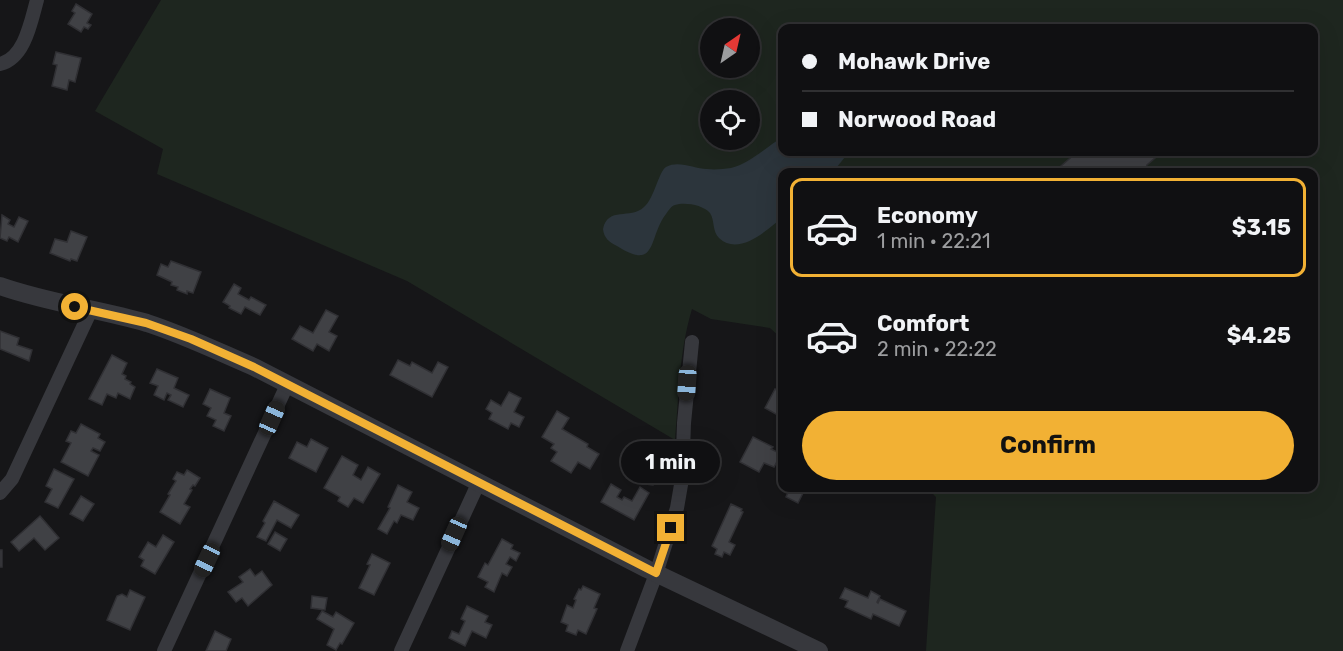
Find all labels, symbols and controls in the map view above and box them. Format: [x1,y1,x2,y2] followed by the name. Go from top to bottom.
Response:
[700,18,760,78] north arrow
[700,18,760,150] map controls
[838,48,990,75] text: Mohawk Drive
[700,90,760,150] button: locate
[838,106,996,133] text: Norwood Road
[805,201,859,255] icon: car
[877,202,978,229] text: Economy
[1232,214,1291,241] text: $3.15
[877,229,991,253] text: 1 min · 22:21
[61,293,88,320] route start
[805,309,859,363] icon: car
[877,310,969,337] text: Comfort
[1227,322,1291,349] text: $4.25
[877,337,997,361] text: 2 min · 22:22
[677,364,697,402] car
[256,398,288,438] car
[802,411,1294,480] button: Confirm
[622,441,720,483] callout: 1 min
[645,450,696,474] text: 1 min
[438,514,470,554] car
[657,514,684,541] route end
[191,540,223,580] car

